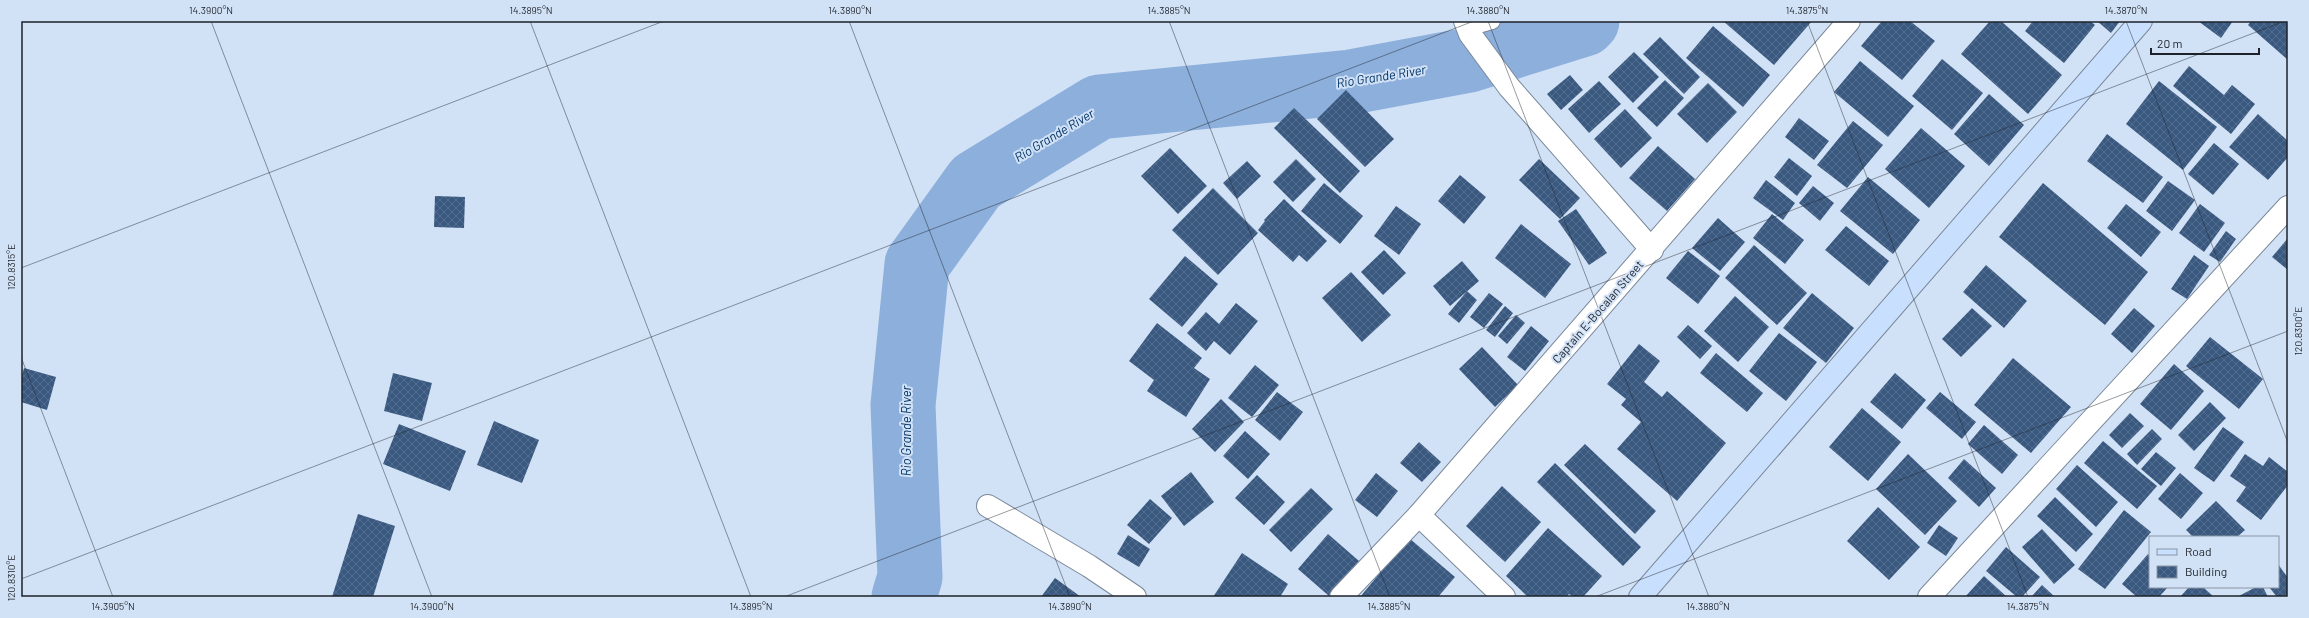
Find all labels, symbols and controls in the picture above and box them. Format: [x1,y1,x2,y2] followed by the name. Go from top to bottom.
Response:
[189,4,233,16] text: 14.3900°N
[509,4,553,16] text: 14.3895°N
[828,4,872,16] text: 14.3890°N
[1147,4,1191,16] text: 14.3885°N
[1466,4,1510,16] text: 14.3880°N
[1786,4,1828,16] text: 14.3875°N
[2104,4,2148,16] text: 14.3870°N
[2151,30,2259,56] scale bar
[2157,36,2183,50] text: 20 m
[1335,61,1427,91] water label: Rio Grande River
[1011,105,1097,165] water label: Rio Grande River
[5,244,17,290] text: 120.8315°E
[1549,257,1646,365] street label: Captain E-Bocalan Street
[2292,307,2304,355] text: 120.8300°E
[898,385,914,476] water label: Rio Grande River
[2149,536,2279,588] legend
[2185,544,2212,558] text: Road
[5,555,17,601] text: 120.8310°E
[2185,564,2227,578] text: Building
[91,600,135,612] text: 14.3905°N
[410,600,454,612] text: 14.3900°N
[729,600,773,612] text: 14.3895°N
[1048,600,1092,612] text: 14.3890°N
[1367,600,1411,612] text: 14.3885°N
[1686,600,1730,612] text: 14.3880°N
[2007,600,2049,612] text: 14.3875°N

